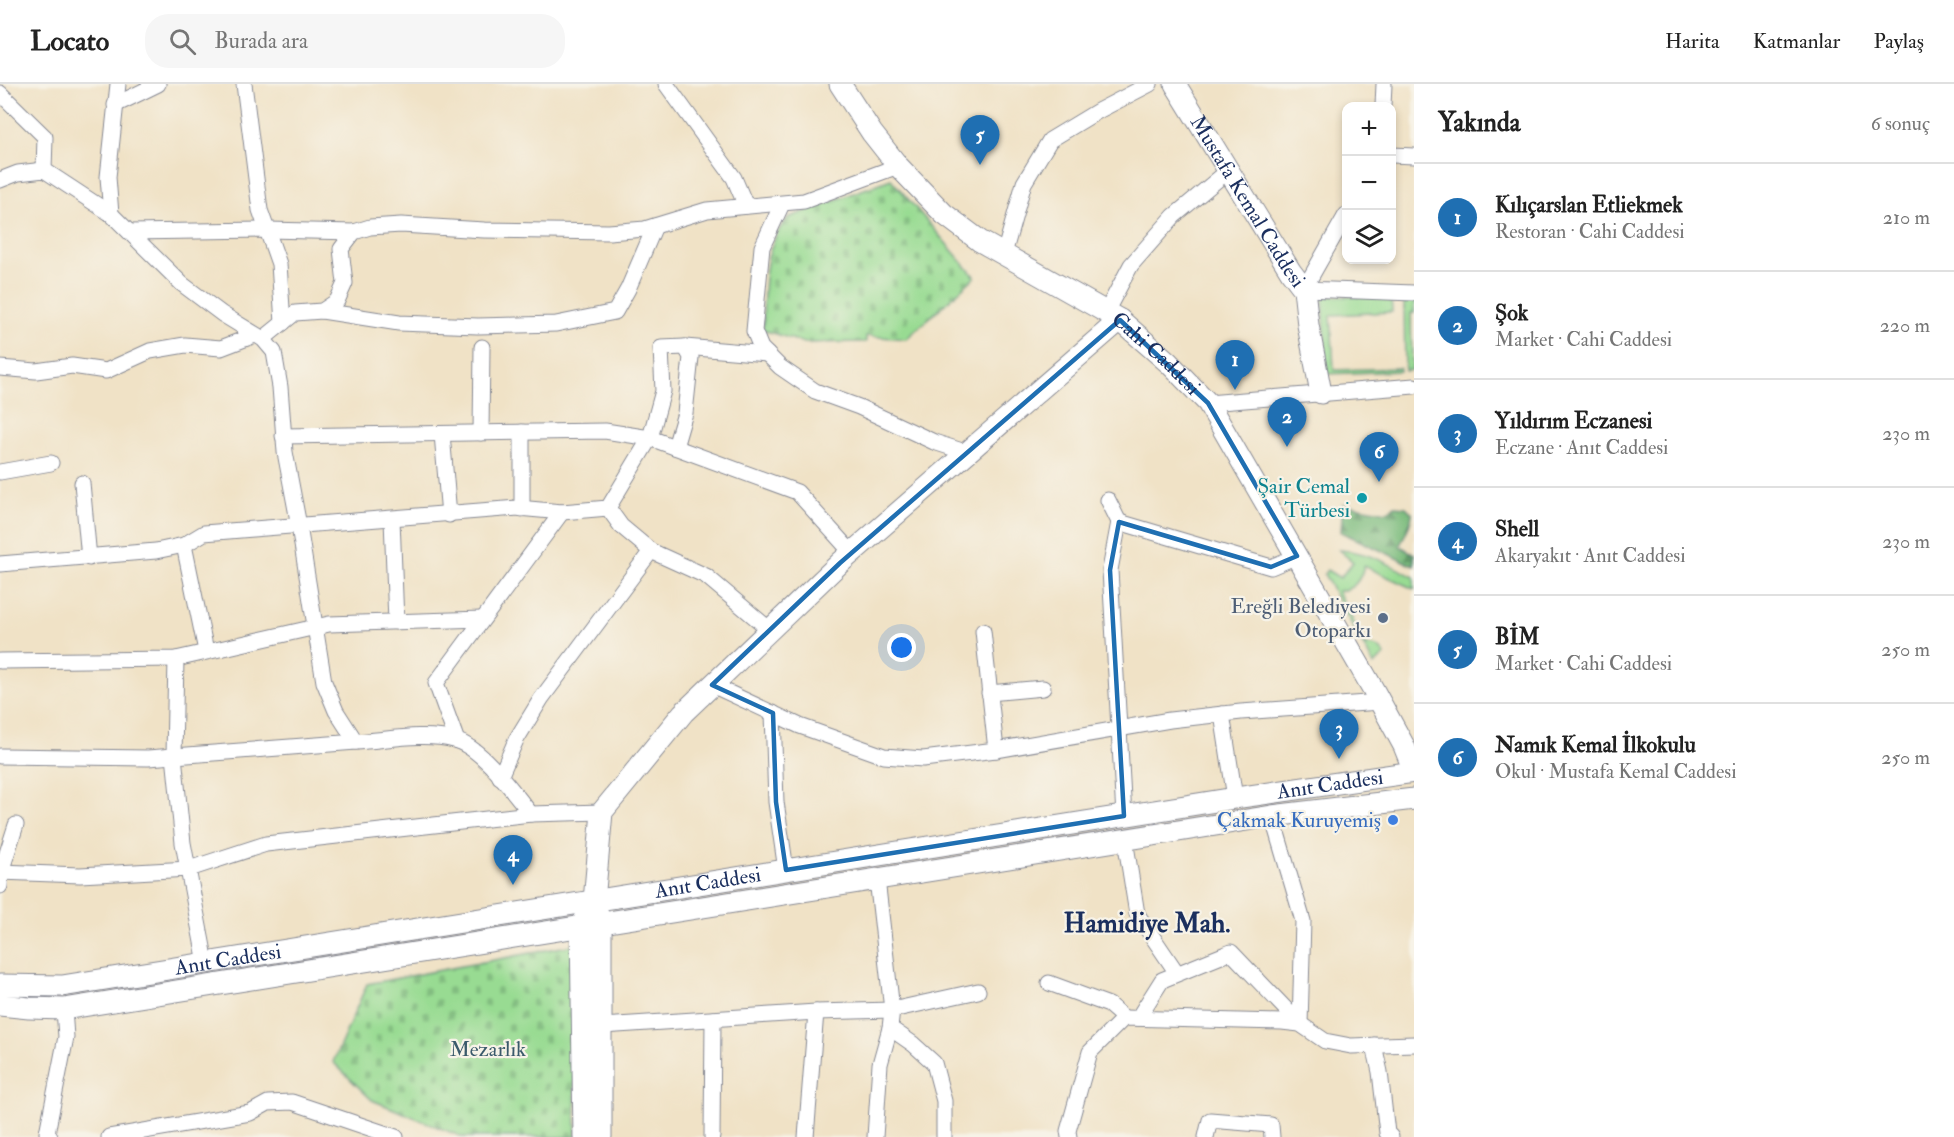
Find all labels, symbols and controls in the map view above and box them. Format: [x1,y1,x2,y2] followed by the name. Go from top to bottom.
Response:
[145,14,565,68] search box
[30,24,109,59] text: Locato
[166,25,199,58] icon: search
[214,27,308,55] text: Burada ara
[1665,28,1720,55] text: Harita
[1753,28,1840,55] text: Katmanlar
[1873,28,1924,55] text: Paylaş
[1342,102,1396,264] map controls
[1342,102,1396,156] button: +
[1438,107,1520,139] text: Yakında
[1184,110,1312,293] street label: Mustafa Kemal Caddesi
[1871,111,1930,136] text: 6 sonuç
[960,116,1000,165] pin: 5
[1342,156,1396,210] button: −
[1495,191,1683,219] text: Kılıçarslan Etliekmek
[1454,205,1461,230] text: 1
[1883,205,1930,230] text: 210 m
[1342,210,1396,264] button: layers
[1495,219,1685,244] text: Restoran · Cahi Caddesi
[1495,299,1528,327] text: Şok
[1106,306,1207,401] street label: Cahi Caddesi
[1452,313,1463,338] text: 2
[1880,313,1930,338] text: 220 m
[1495,327,1672,352] text: Market · Cahi Caddesi
[1216,340,1254,390] pin: 1
[1268,398,1306,447] pin: 2
[1495,407,1652,435] text: Yıldırım Eczanesi
[1454,421,1461,446] text: 3
[1882,421,1930,446] text: 230 m
[1360,432,1398,482] pin: 6
[1495,435,1668,460] text: Eczane · Anıt Caddesi
[1257,473,1351,524] place label: Şair Cemal Türbesi
[1355,491,1369,505] marker: Şair Cemal Türbesi
[1495,515,1539,543] text: Shell
[1452,529,1463,554] text: 4
[1882,529,1930,554] text: 230 m
[1495,543,1686,568] text: Akaryakıt · Anıt Caddesi
[1230,593,1371,644] place label: Ereğli Belediyesi Otoparkı
[1376,611,1390,625] marker: Ereğli Belediyesi Otoparkı
[1495,623,1540,651] text: BİM
[887,633,916,662] your location
[1453,637,1462,662] text: 5
[1881,637,1930,662] text: 250 m
[1495,651,1672,676] text: Market · Cahi Caddesi
[1320,710,1358,759] pin: 3
[1495,731,1696,759] text: Namık Kemal İlkokulu
[1452,745,1463,770] text: 6
[1881,745,1930,770] text: 250 m
[1495,759,1736,784] text: Okul · Mustafa Kemal Caddesi
[1274,763,1385,805] street label: Anıt Caddesi
[1217,807,1381,834] place label: Çakmak Kuruyemiş
[1386,813,1400,827] marker: Çakmak Kuruyemiş
[494,836,532,885] pin: 4
[652,861,763,904] street label: Anıt Caddesi
[1064,907,1230,941] district label: Hamidiye Mah.
[172,938,283,981] street label: Anıt Caddesi
[450,1036,526,1063] park label: Mezarlık

